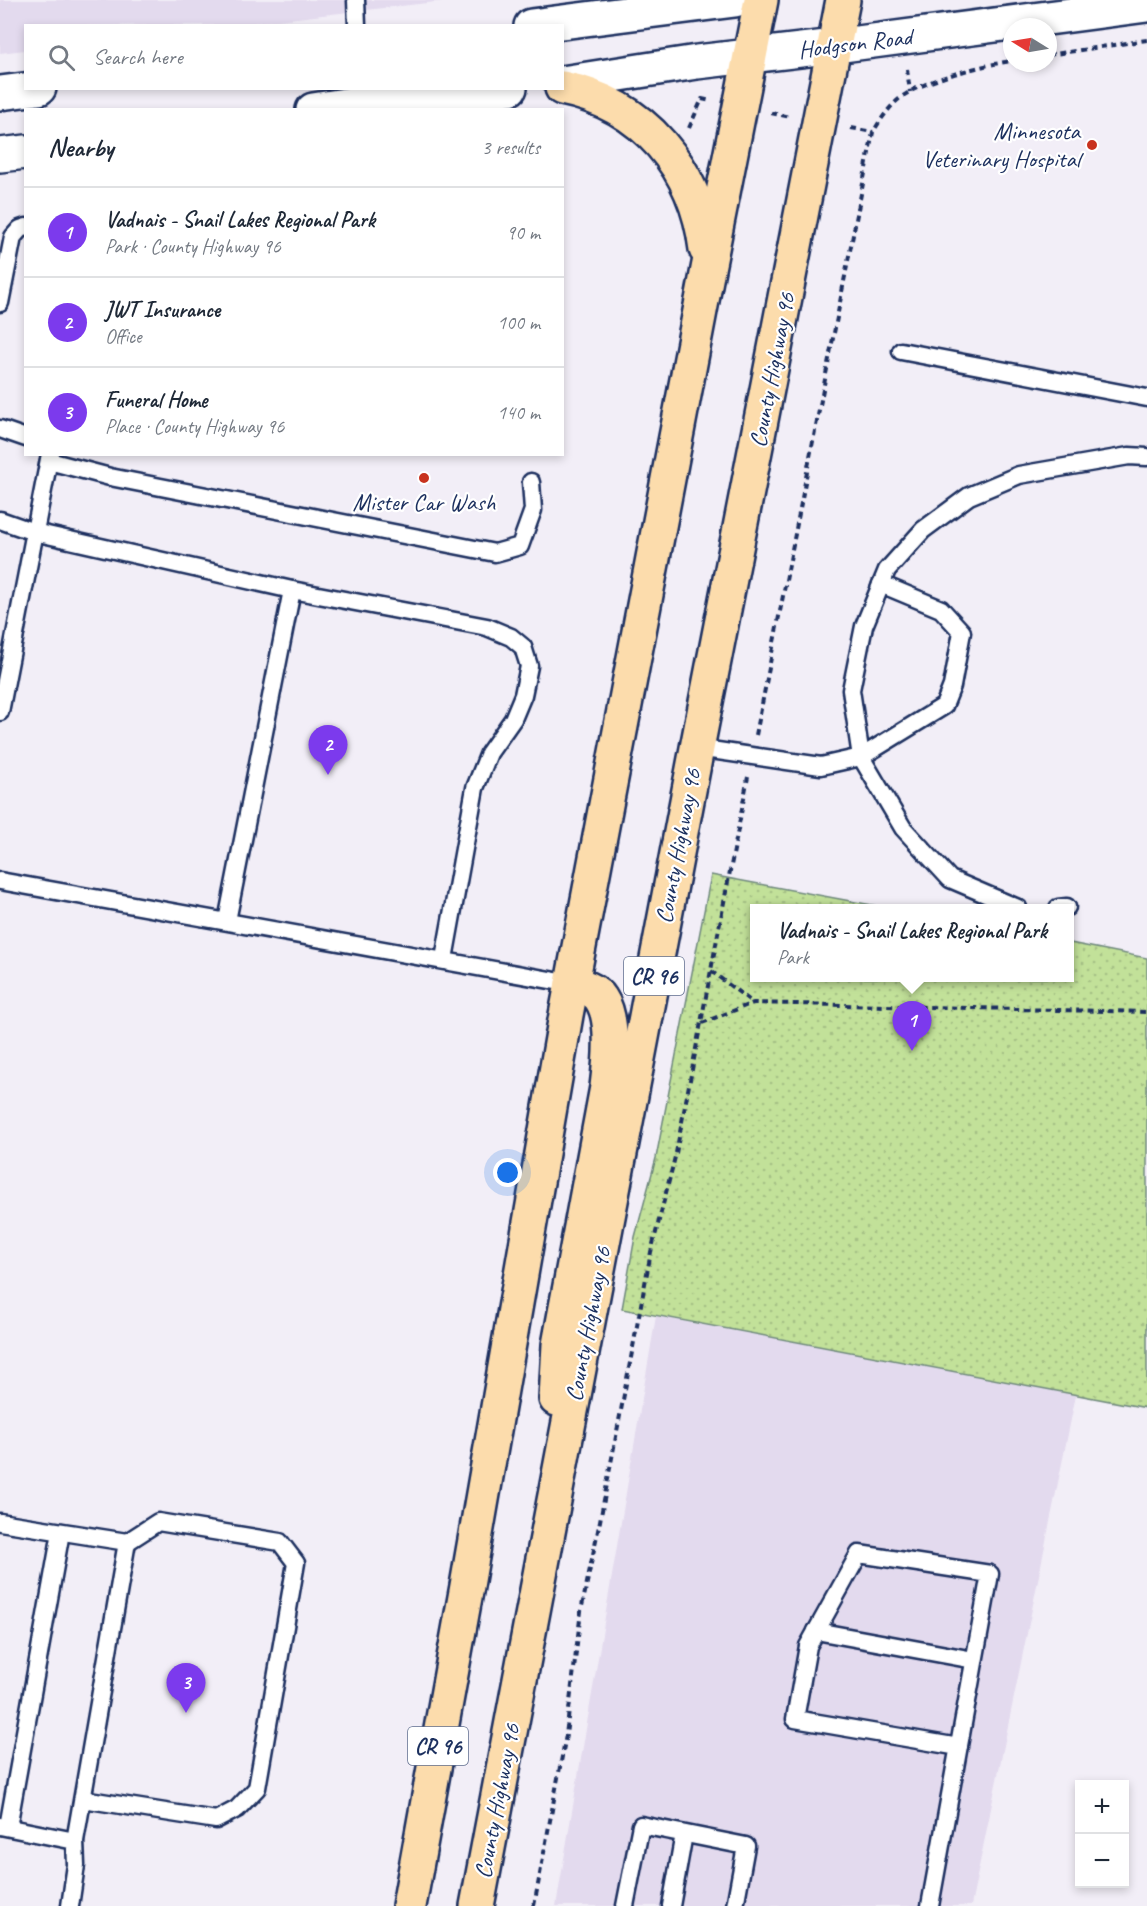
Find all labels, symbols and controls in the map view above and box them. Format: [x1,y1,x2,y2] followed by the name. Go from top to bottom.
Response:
[1003,18,1057,72] north arrow
[796,21,917,65] street label: Hodgson Road
[24,24,564,90] search box
[45,41,78,74] icon: search
[93,43,183,71] text: Search here
[922,116,1084,174] place label: Minnesota Veterinary Hospital
[48,131,113,164] text: Nearby
[481,135,540,160] text: 3 results
[1085,138,1099,152] marker: Minnesota Veterinary Hospital
[105,206,375,234] text: Vadnais - Snail Lakes Regional Park
[63,220,72,245] text: 1
[506,220,540,245] text: 90 m
[105,234,281,259] text: Park · County Highway 96
[742,289,802,450] street label: County Highway 96
[105,296,220,324] text: JWT Insurance
[63,310,72,335] text: 2
[497,310,540,335] text: 100 m
[105,324,142,349] text: Office
[105,386,207,414] text: Funeral Home
[63,400,72,425] text: 3
[497,400,540,425] text: 140 m
[105,414,284,439] text: Place · County Highway 96
[417,471,431,485] marker: Mister Car Wash
[353,487,497,517] place label: Mister Car Wash
[308,726,348,775] pin: 2
[648,765,708,926] street label: County Highway 96
[750,904,1074,982] popup
[777,917,1047,945] text: Vadnais - Snail Lakes Regional Park
[777,945,809,970] text: Park
[624,957,684,995] road number: CR 96
[892,1002,932,1051] pin: 1
[493,1158,522,1187] your location
[558,1243,618,1404] street label: County Highway 96
[166,1664,206,1713] pin: 3
[467,1720,527,1881] street label: County Highway 96
[408,1727,468,1765] road number: CR 96
[1075,1780,1129,1888] map controls
[1075,1780,1129,1834] button: +
[1075,1834,1129,1888] button: −

